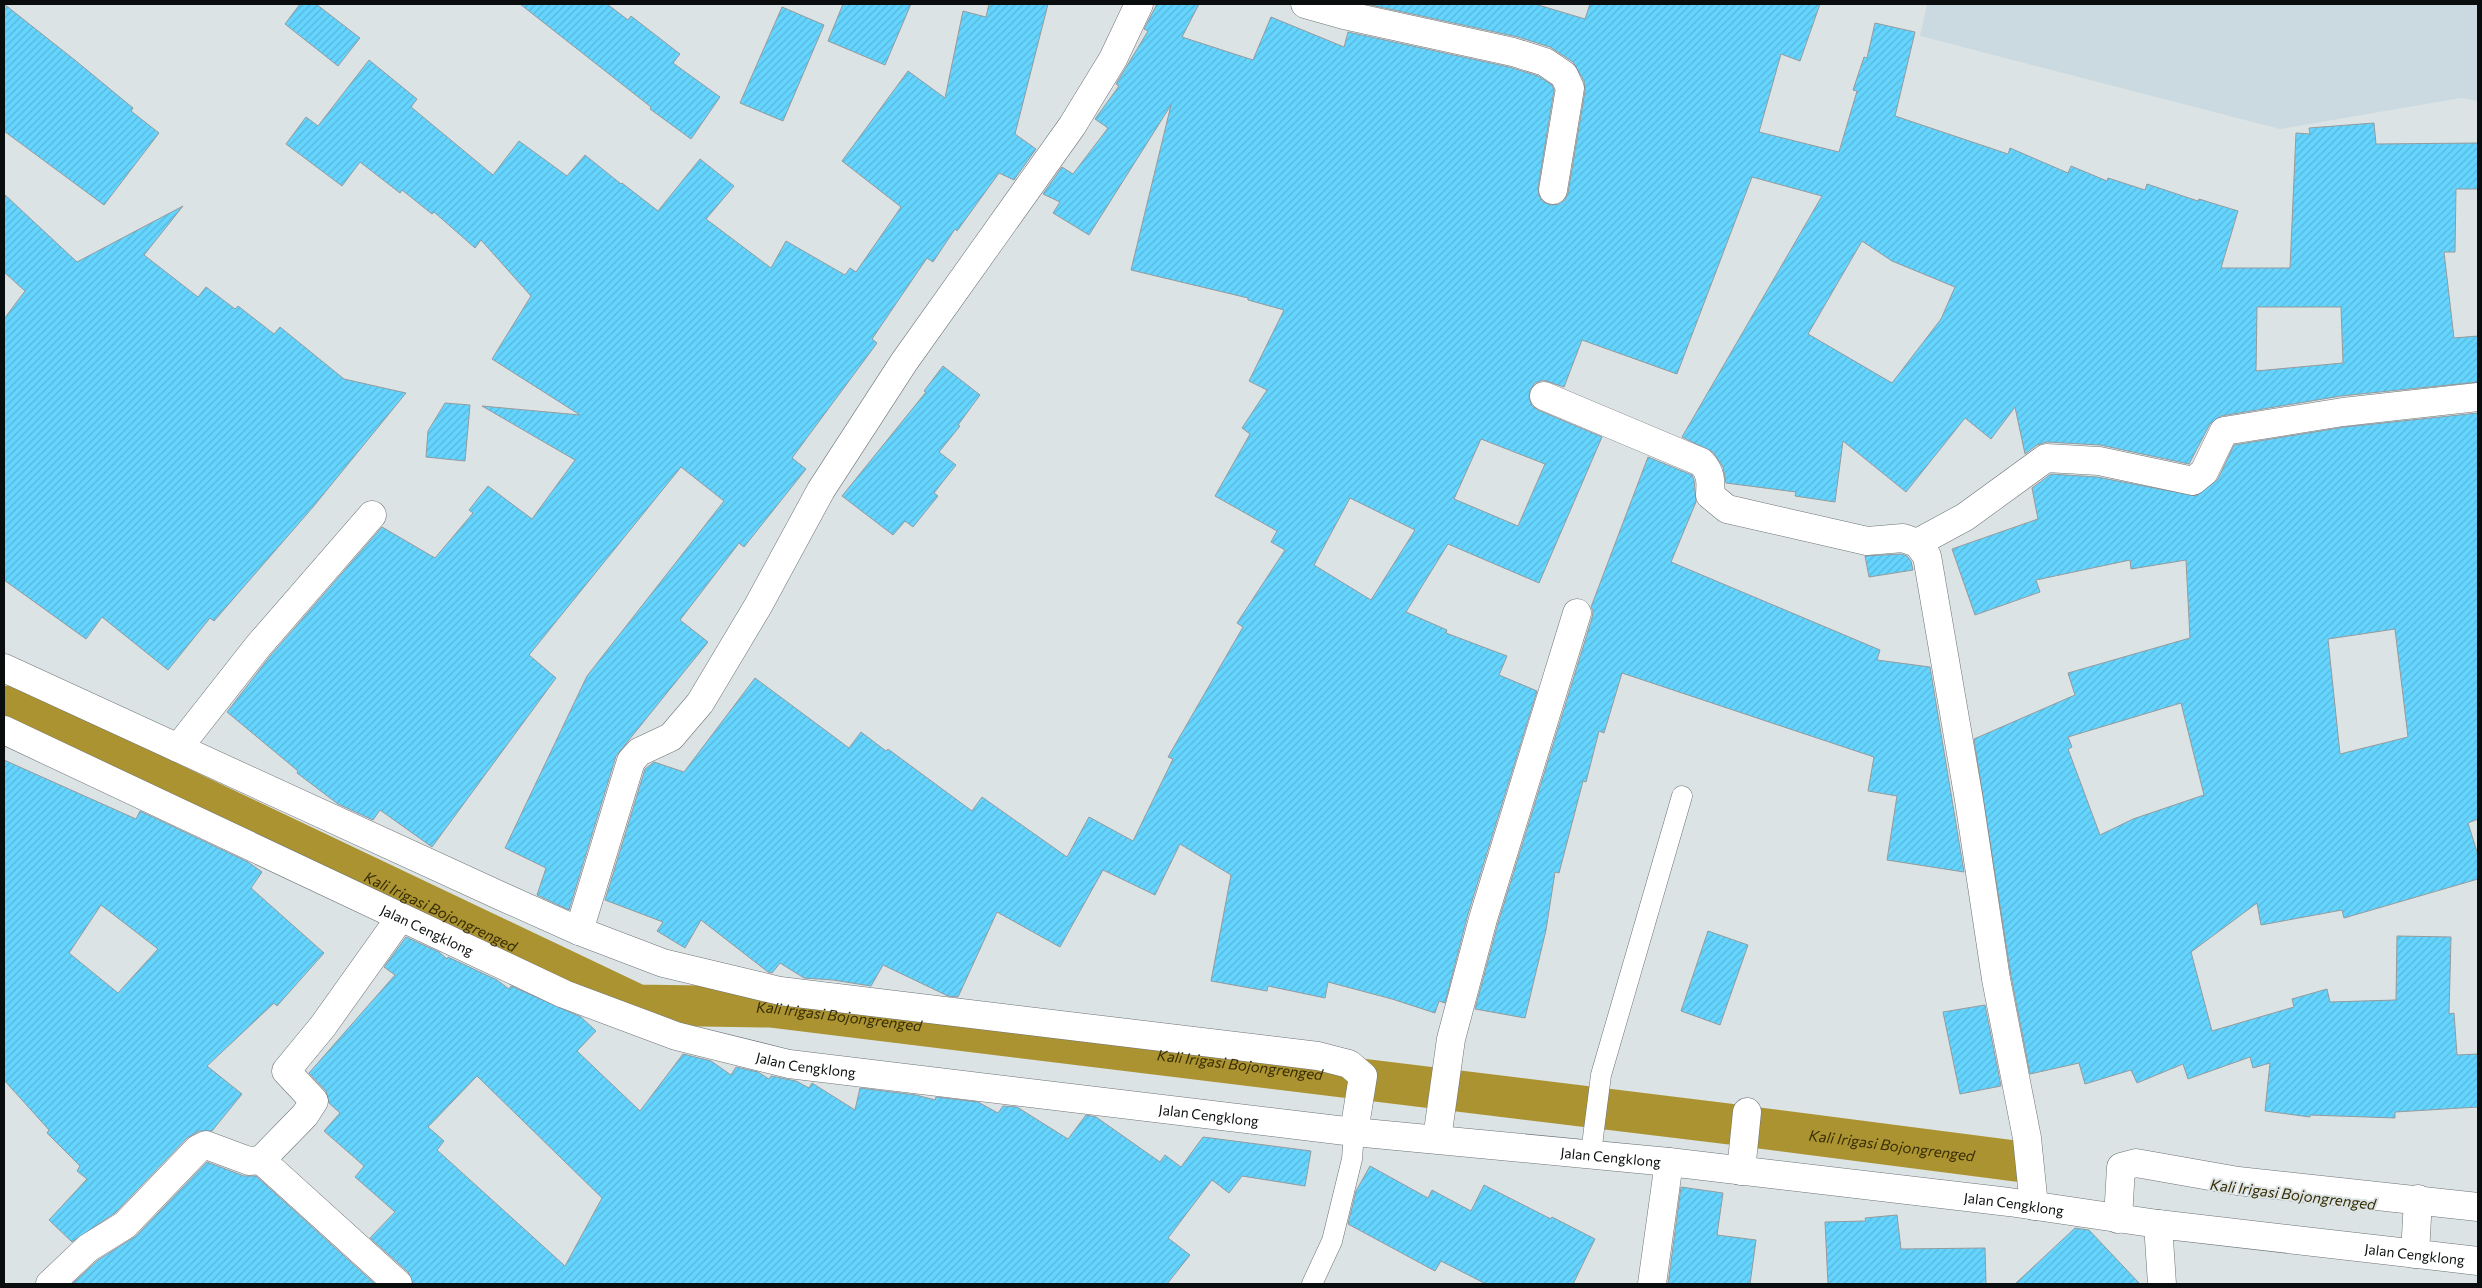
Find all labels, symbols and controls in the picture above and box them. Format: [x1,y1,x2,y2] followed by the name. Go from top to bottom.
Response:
[361,867,521,956] water label: Kali Irigasi Bojongrenged
[378,900,477,959] street label: Jalan Cengklong
[756,998,924,1035] water label: Kali Irigasi Bojongrenged
[1156,1045,1325,1084] water label: Kali Irigasi Bojongrenged
[754,1048,857,1081] street label: Jalan Cengklong
[1158,1100,1260,1129] street label: Jalan Cengklong
[1808,1126,1977,1165] water label: Kali Irigasi Bojongrenged
[1560,1143,1662,1170] street label: Jalan Cengklong
[2209,1175,2378,1213] water label: Kali Irigasi Bojongrenged
[1963,1188,2065,1219] street label: Jalan Cengklong
[2364,1239,2466,1268] street label: Jalan Cengklong

